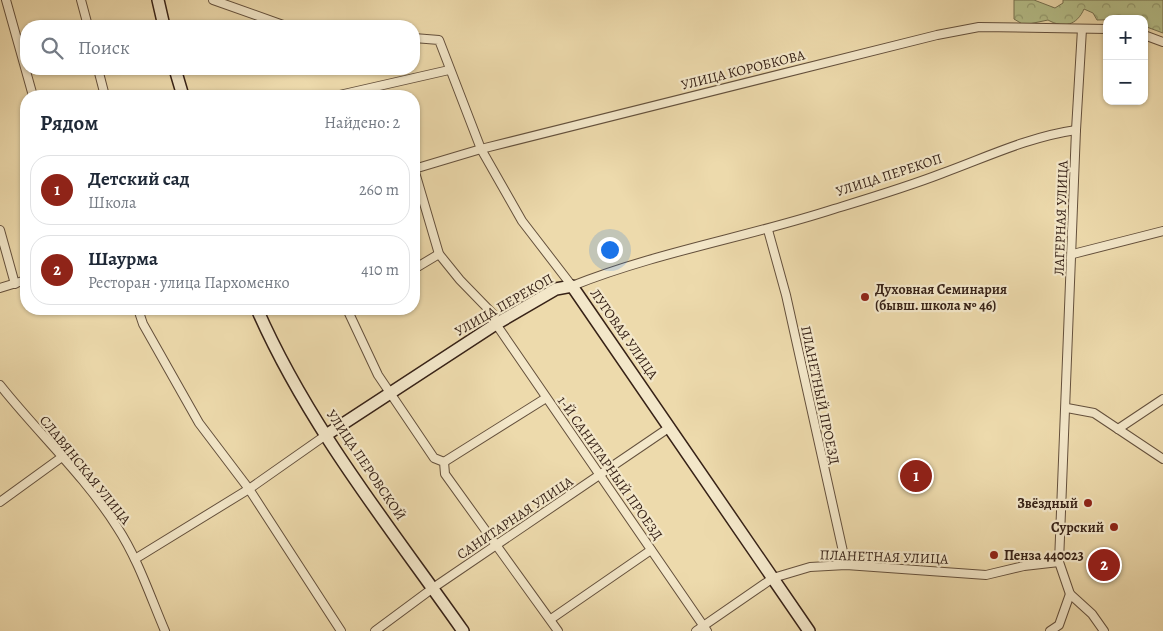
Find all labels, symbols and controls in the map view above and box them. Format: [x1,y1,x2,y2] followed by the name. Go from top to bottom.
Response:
[1103,15,1148,105] map controls
[1103,15,1148,60] button: +
[20,20,420,75] search box
[38,34,66,62] icon: search
[78,35,130,61] text: Поиск
[679,45,808,95] street label: УЛИЦА КОРОБКОВА
[1103,60,1148,105] button: −
[40,109,98,137] text: Рядом
[324,112,400,134] text: Найдено: 2
[833,149,945,201] street label: УЛИЦА ПЕРЕКОП
[1049,159,1073,276] street label: ЛАГЕРНАЯ УЛИЦА
[88,166,190,192] text: Детский сад
[54,179,60,201] text: 1
[359,179,399,201] text: 260 m
[88,192,136,214] text: Школа
[597,237,623,263] your location
[88,246,158,272] text: Шаурма
[53,259,61,281] text: 2
[361,259,399,281] text: 410 m
[451,269,557,341] street label: УЛИЦА ПЕРЕКОП
[88,272,290,294] text: Ресторан · улица Пархоменко
[875,280,1007,315] place label: Духовная Семинария (бывш. школа № 46)
[586,285,663,384] street label: ЛУГОВАЯ УЛИЦА
[859,291,871,303] marker: Духовная Семинария (бывш. школа № 46)
[796,324,844,466] street label: ПЛАНЕТНЫЙ ПРОЕЗД
[553,392,667,544] street label: 1-Й САНИТАРНЫЙ ПРОЕЗД
[322,406,410,524] street label: УЛИЦА ПЕРОВСКОЙ
[35,411,136,529] street label: СЛАВЯНСКАЯ УЛИЦА
[900,457,932,495] pin: 1
[453,472,577,564] street label: САНИТАРНАЯ УЛИЦА
[1017,494,1078,513] place label: Звёздный
[1082,497,1094,509] marker: Звёздный
[1051,518,1104,537] place label: Сурский
[1108,521,1120,533] marker: Сурский
[819,545,950,569] street label: ПЛАНЕТНАЯ УЛИЦА
[1004,546,1084,565] place label: Пенза 440023
[1088,546,1120,584] pin: 2
[988,549,1000,561] marker: Пенза 440023

